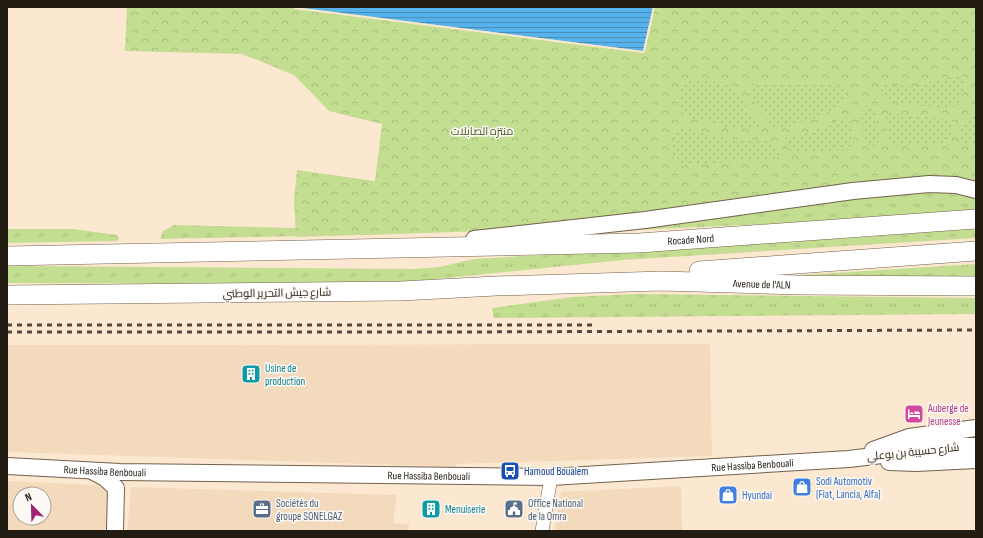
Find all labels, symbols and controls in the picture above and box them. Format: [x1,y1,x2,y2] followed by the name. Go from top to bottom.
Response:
[451,125,513,138] park label: منتزه الصابلات
[667,231,715,247] street label: Rocade Nord
[732,277,791,291] street label: Avenue de l'ALN
[223,286,331,302] street label: شارع جيش التحرير الوطني
[265,362,306,388] place label: Usine de production
[240,363,262,385] building icon: Usine de production
[927,402,969,428] place label: Auberge de Jeunesse
[903,403,925,425] hotel icon: Auberge de Jeunesse
[866,441,960,465] street label: شارع حسيبة بن بوعلي
[711,456,794,474] street label: Rue Hassiba Benbouali
[499,460,521,482] bus stop icon: Hamoud Boualem
[63,463,146,479] street label: Rue Hassiba Benbouali
[524,465,588,478] place label: Hamoud Boualem
[387,469,470,483] street label: Rue Hassiba Benbouali
[816,475,881,501] place label: Sodi Automotiv (Fiat, Lancia, Alfa)
[791,476,813,498] shop icon: Sodi Automotiv (Fiat, Lancia, Alfa)
[717,484,739,506] shop icon: Hyundai
[12,486,52,526] north arrow
[742,489,772,502] place label: Hyundai
[23,490,34,504] text: N
[276,497,343,523] place label: Sociétés du groupe SONELGAZ
[528,497,583,523] place label: Office National de la Omra
[251,498,273,520] office icon: Sociétés du groupe SONELGAZ
[420,498,442,520] building icon: Menuiserie
[503,498,525,520] public building icon: Office National de la Omra
[445,503,485,516] place label: Menuiserie

